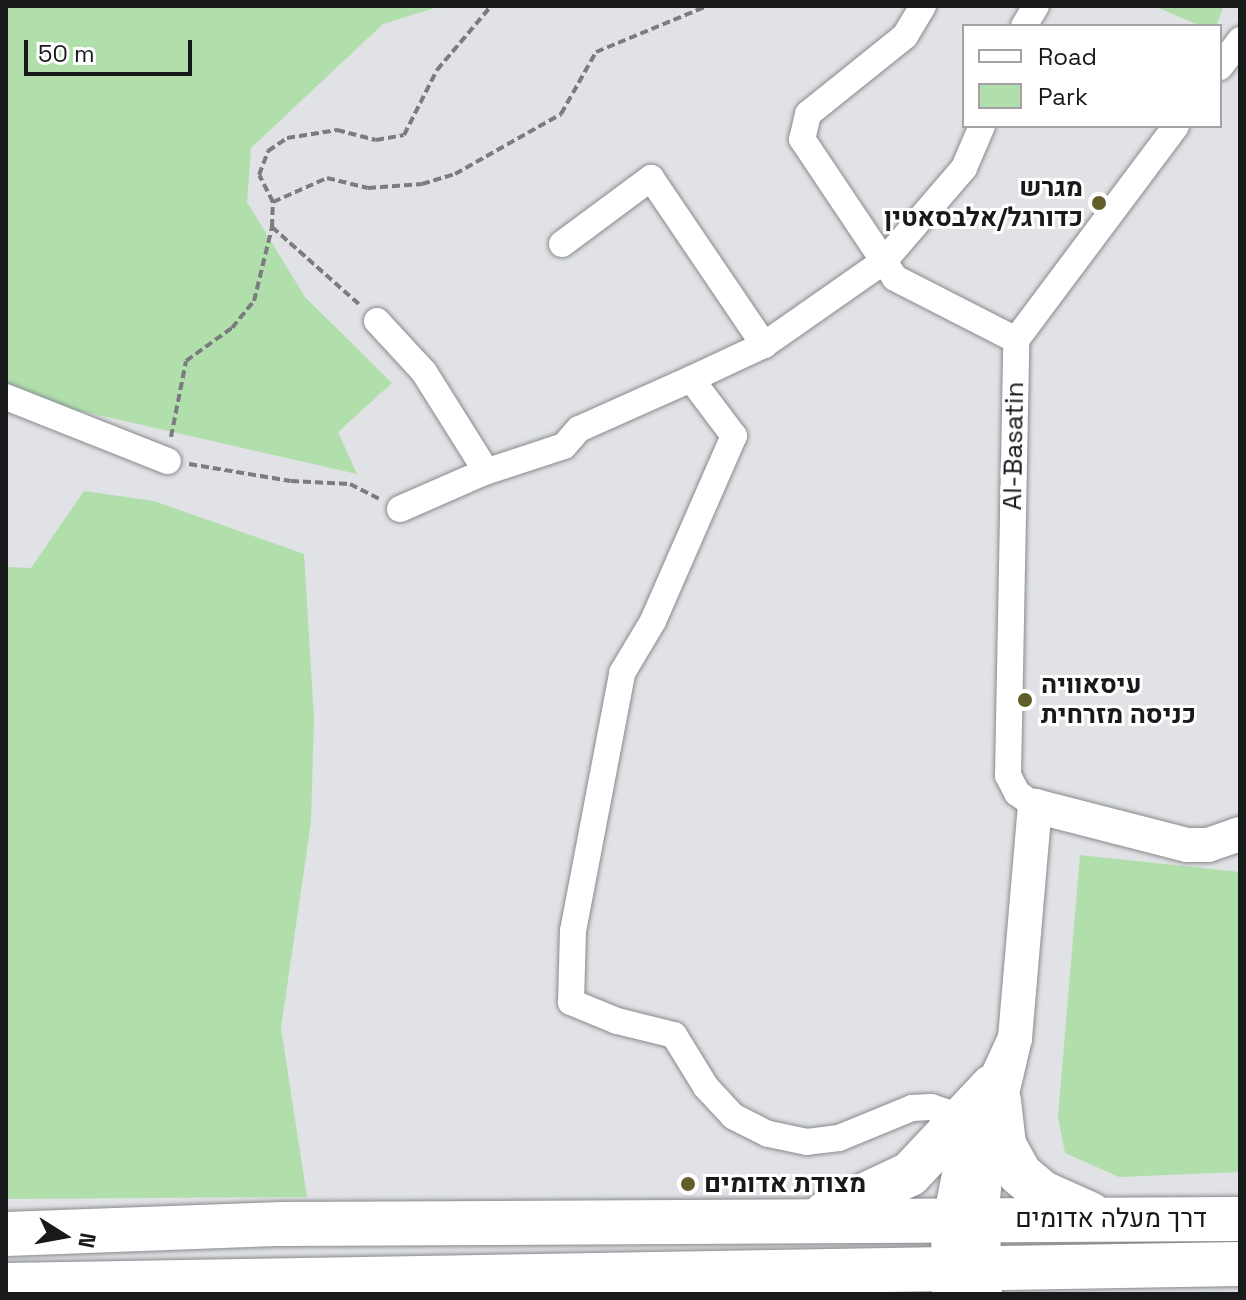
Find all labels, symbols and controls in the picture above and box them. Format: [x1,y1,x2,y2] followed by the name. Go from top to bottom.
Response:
[28,24,196,74] scale bar
[962,24,1222,128] legend
[38,38,95,69] text: 50 m
[1038,41,1097,72] text: Road
[1038,81,1088,112] text: Park
[884,172,1083,234] place label: מגרש כדורגל/אלבסאטין
[1090,194,1108,212] marker: מגרש כדורגל/אלבסאטין
[997,381,1031,511] street label: Al-Basatin
[1041,669,1196,730] place label: עיסאוויה כניסה מזרחית
[1016,691,1034,709] marker: עיסאוויה כניסה מזרחית
[704,1168,866,1200] place label: מצודת אדומים
[679,1175,697,1193] marker: מצודת אדומים
[24,1196,104,1276] north arrow
[1015,1203,1207,1235] street label: דרך מעלה אדומים
[72,1231,103,1250] text: N

